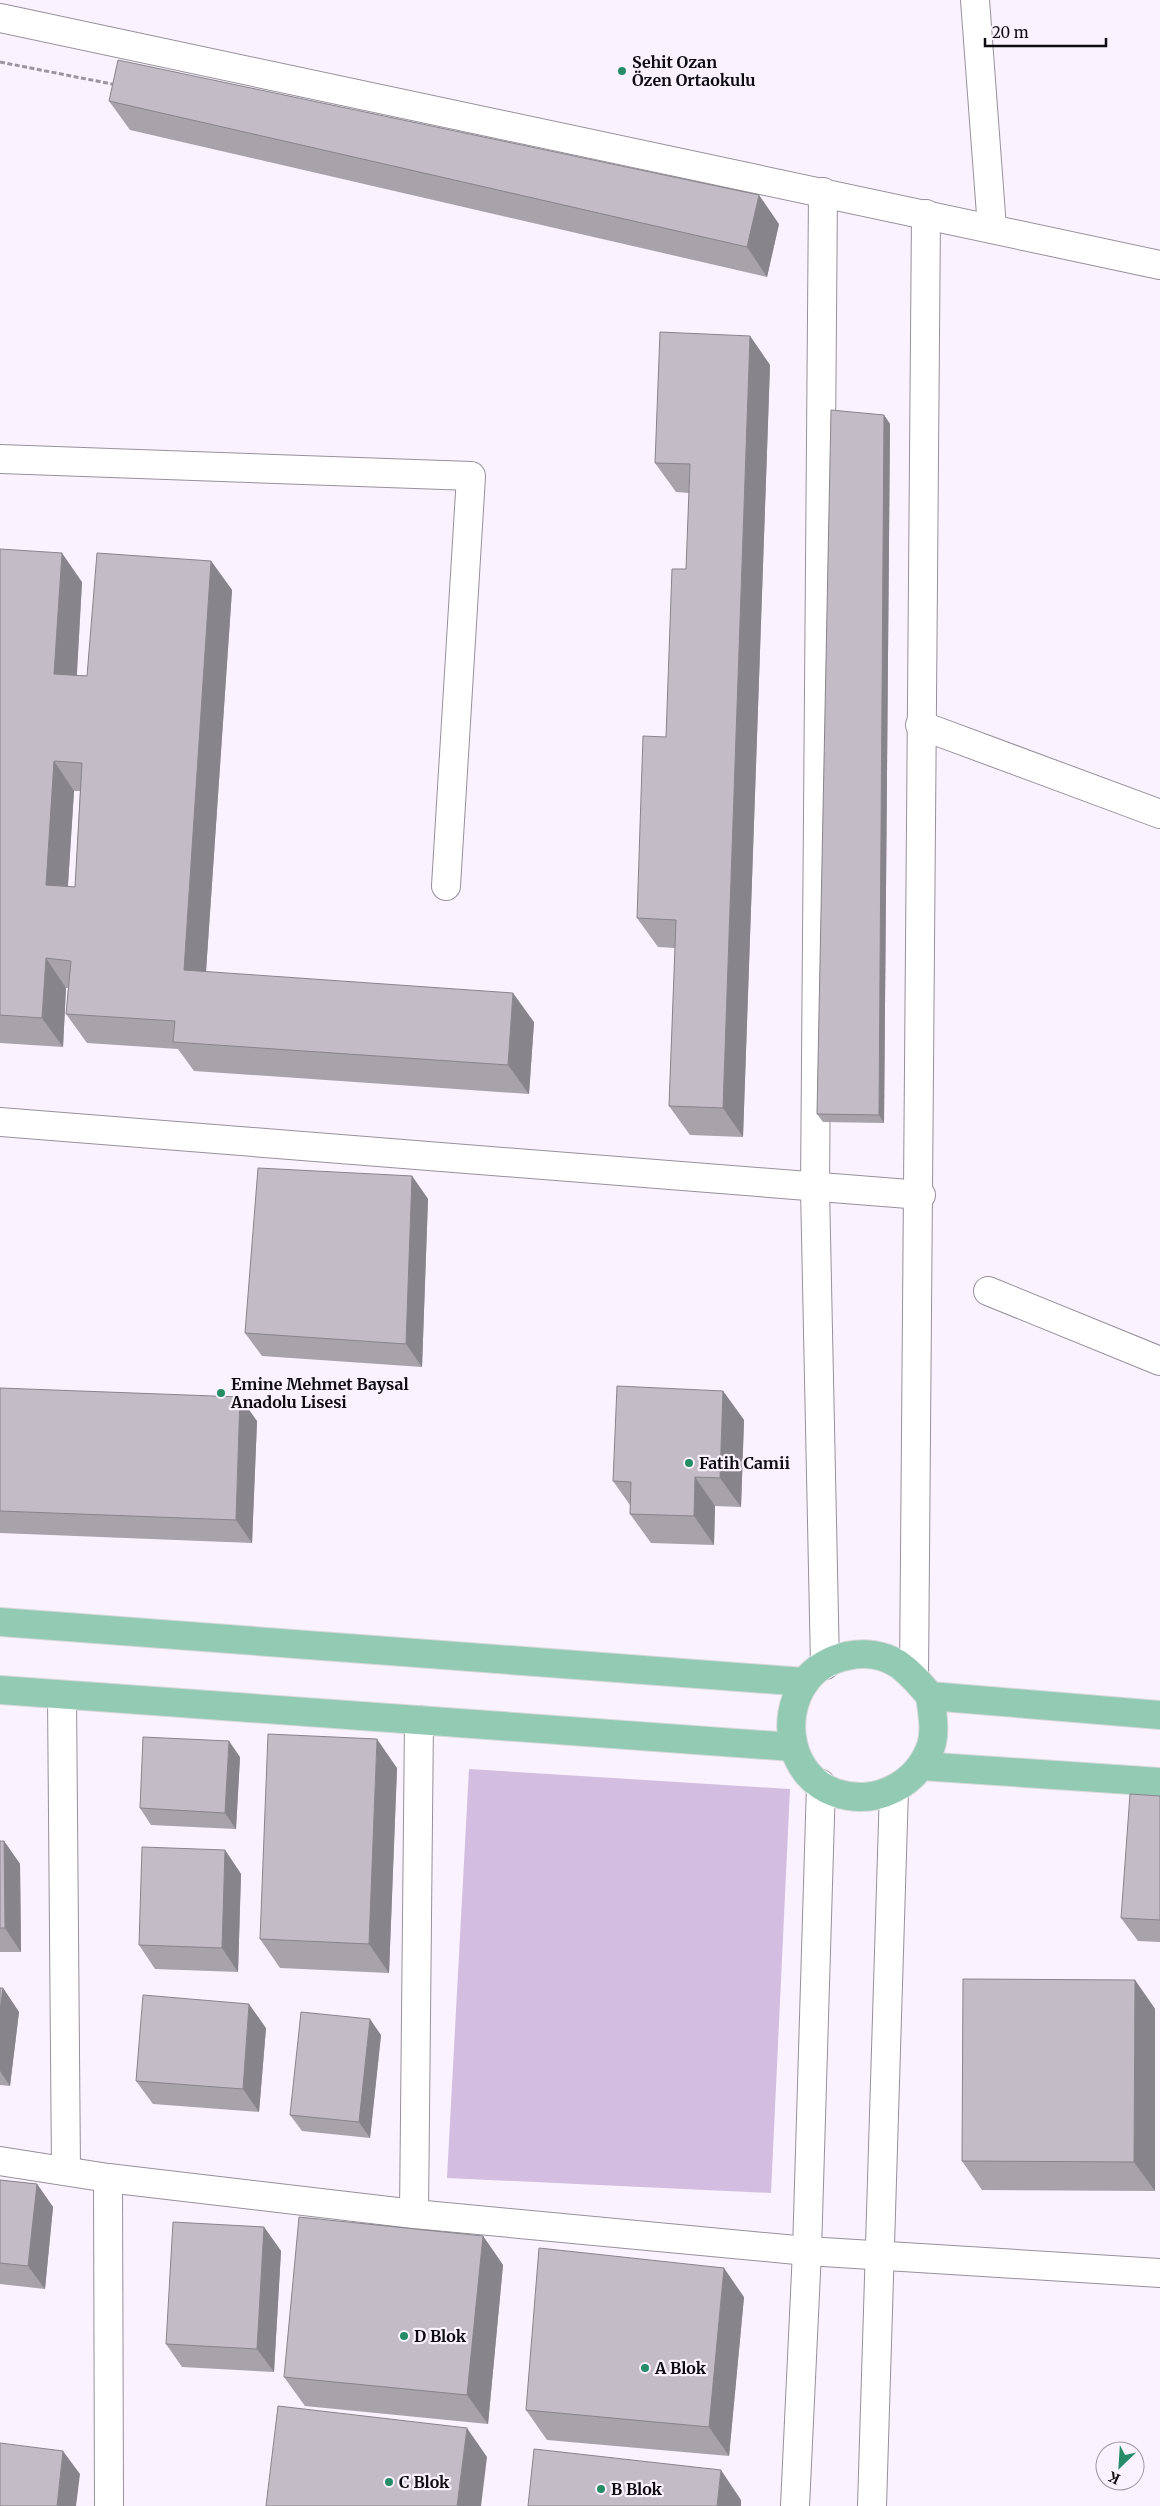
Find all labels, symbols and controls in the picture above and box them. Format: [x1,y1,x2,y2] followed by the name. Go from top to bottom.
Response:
[985,15,1106,47] scale bar
[992,23,1029,42] text: 20 m
[632,52,756,90] place label: Şehit Ozan Özen Ortaokulu
[616,65,628,77] marker: Şehit Ozan Özen Ortaokulu
[230,1374,409,1412] place label: Emine Mehmet Baysal Anadolu Lisesi
[215,1387,227,1399] marker: Emine Mehmet Baysal Anadolu Lisesi
[699,1453,790,1473] place label: Fatih Camii
[683,1457,695,1469] marker: Fatih Camii
[414,2326,467,2346] place label: D Blok
[398,2330,410,2342] marker: D Blok
[654,2358,707,2378] place label: A Blok
[639,2362,651,2374] marker: A Blok
[1095,2441,1145,2491] north arrow
[1105,2467,1123,2488] text: K
[399,2472,450,2492] place label: C Blok
[383,2476,395,2488] marker: C Blok
[611,2479,663,2499] place label: B Blok
[595,2483,607,2495] marker: B Blok

